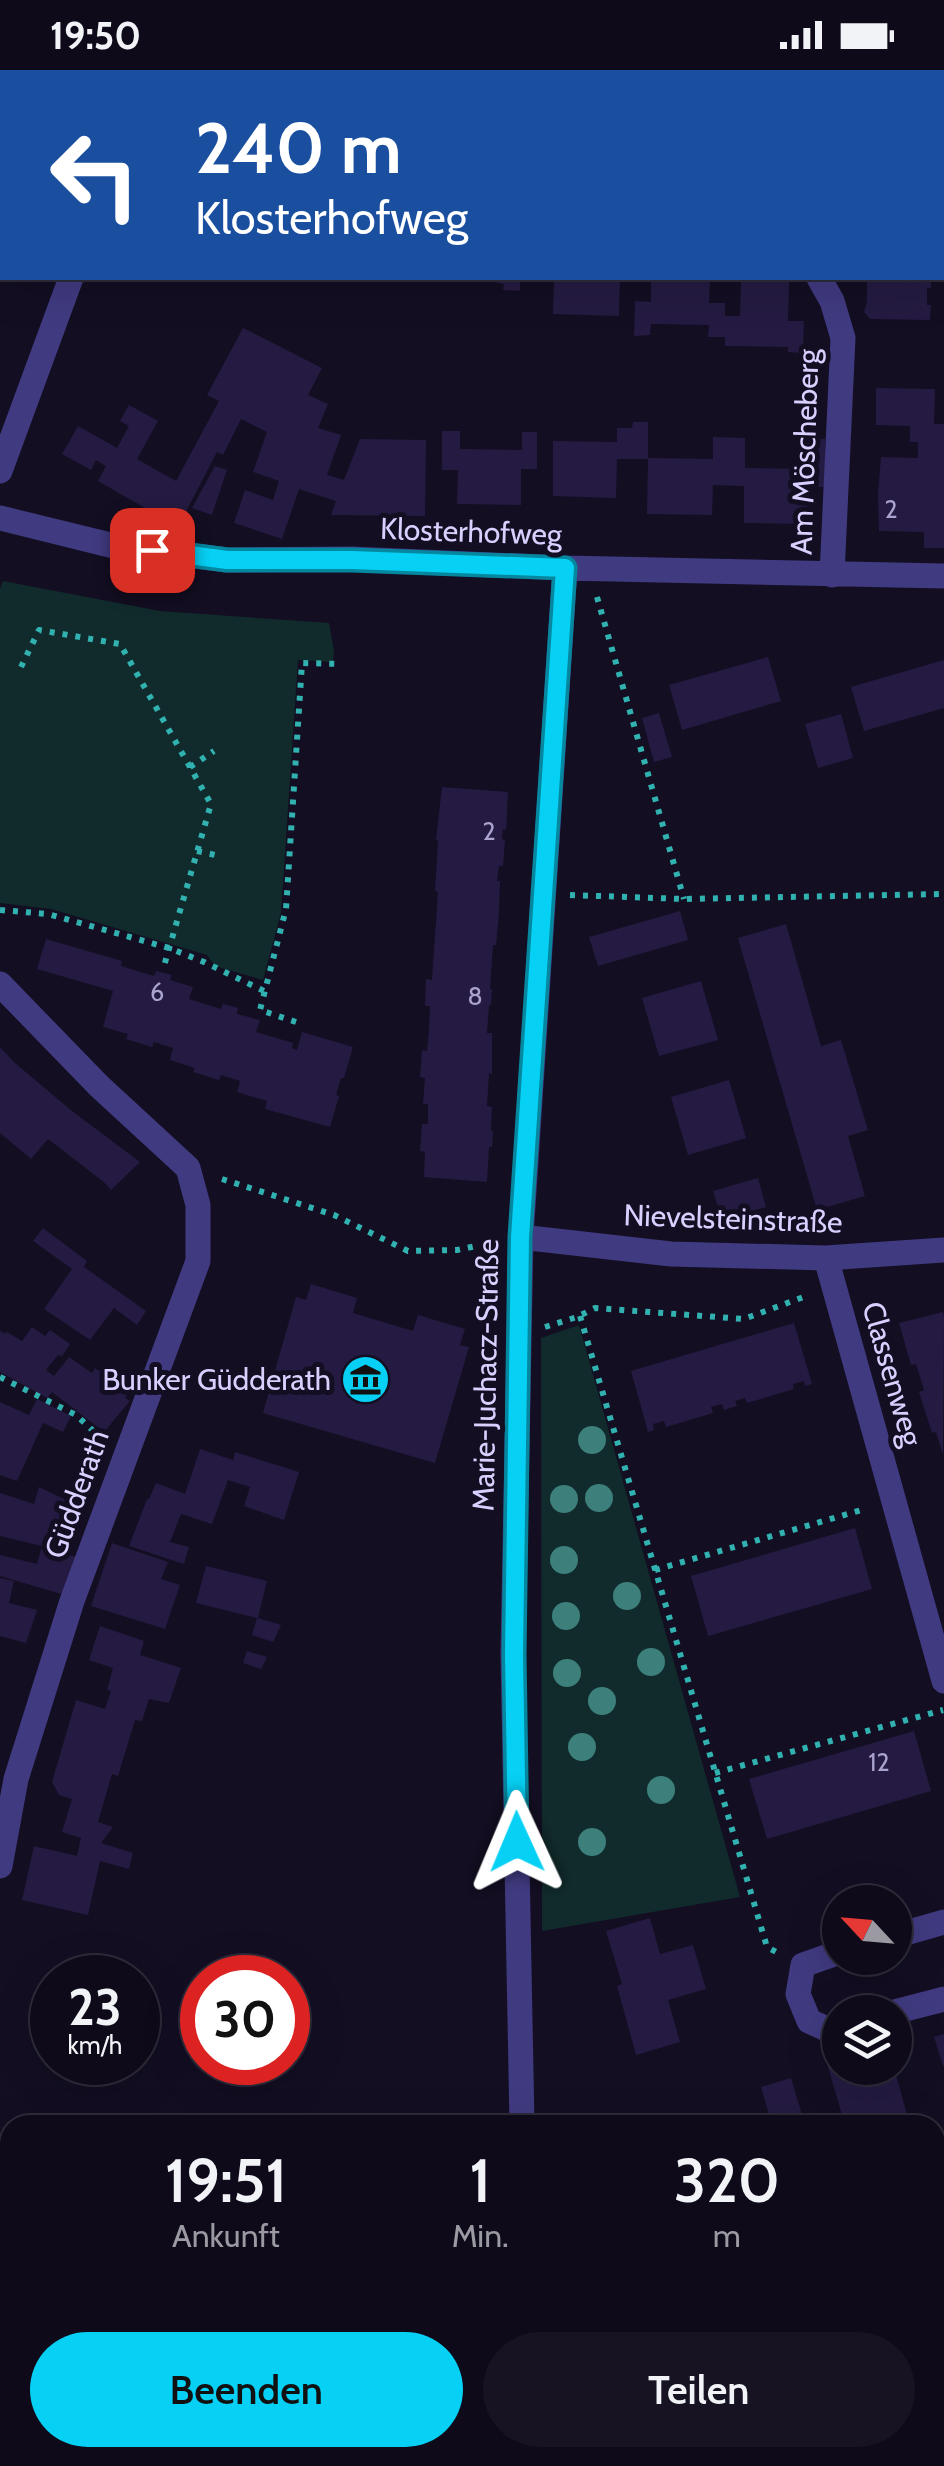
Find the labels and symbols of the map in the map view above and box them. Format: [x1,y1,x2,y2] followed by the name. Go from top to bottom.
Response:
[782,347,827,556] street label: Am Möscheberg
[884,494,898,524] house number: 2
[110,508,195,593] pin
[379,510,564,553] street label: Klosterhofweg
[482,816,496,846] house number: 2
[150,977,164,1007] house number: 6
[467,981,483,1011] house number: 8
[623,1196,843,1241] street label: Nievelsteinstraße
[465,1238,506,1512] street label: Marie-Juchacz-Straße
[854,1297,931,1451] street label: Classenweg
[340,1354,392,1406] museum icon: Bunker Güdderath
[102,1361,331,1398] place label: Bunker Güdderath
[36,1425,117,1563] street label: Güdderath
[868,1747,890,1777] house number: 12
[465,1790,569,1894] position arrow
[822,1885,912,1975] north arrow
[180,1955,310,2085] speed limit sign: 30

